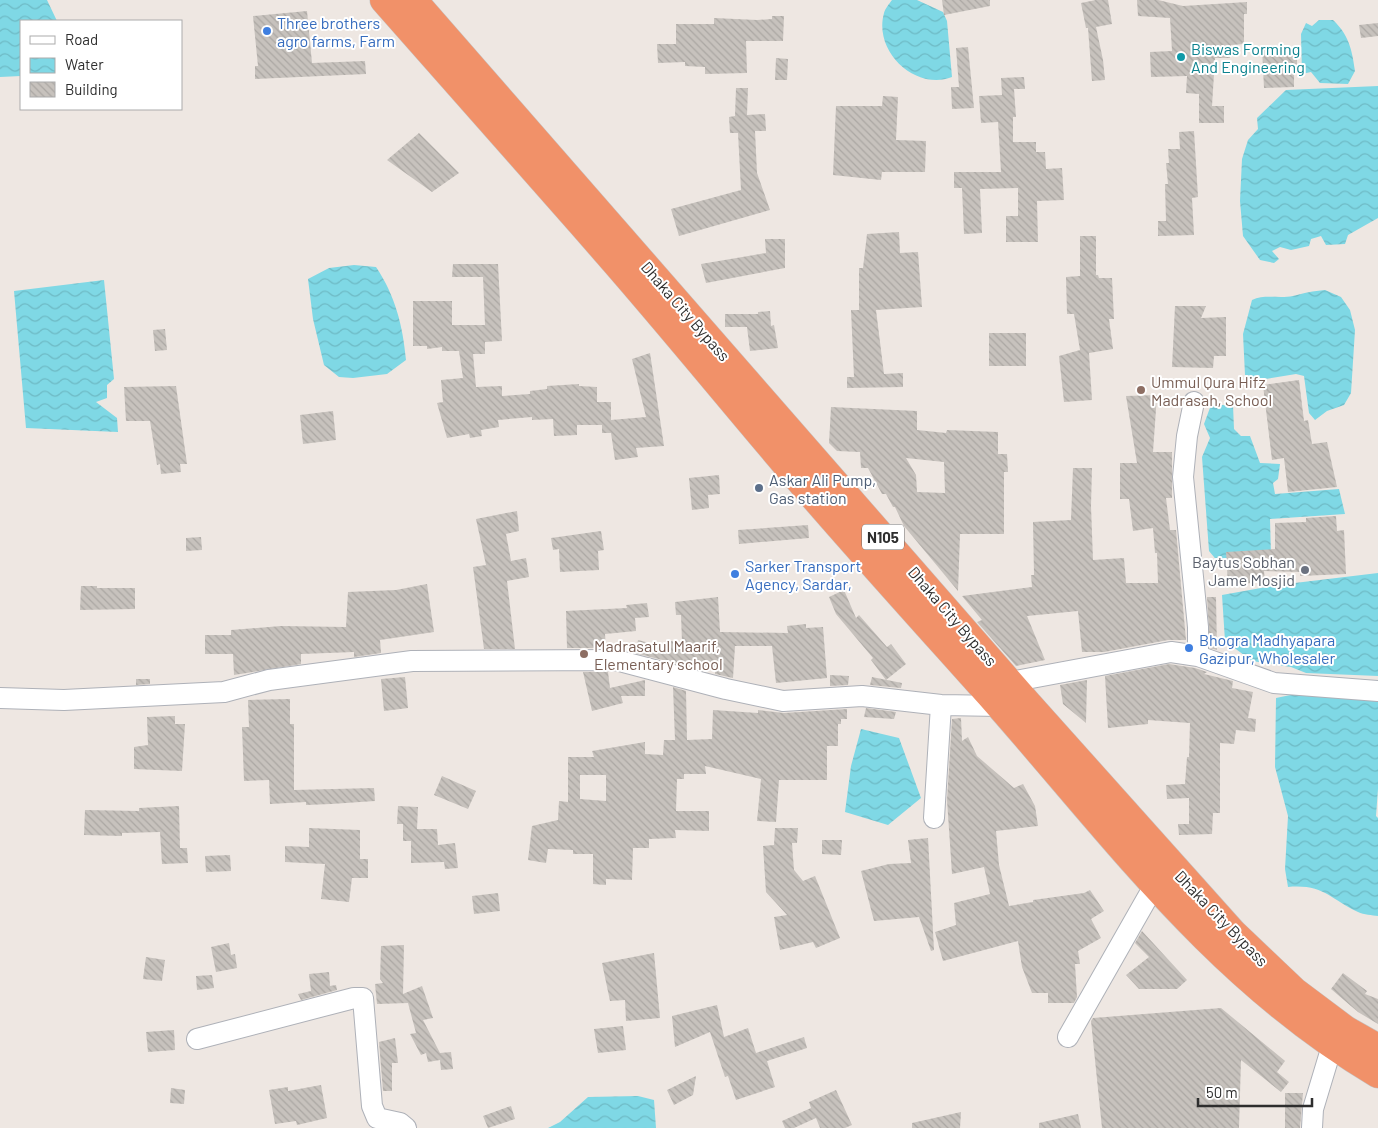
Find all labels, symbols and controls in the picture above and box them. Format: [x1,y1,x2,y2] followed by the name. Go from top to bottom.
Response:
[277,13,395,50] place label: Three brothers agro farms, Farm
[20,20,182,110] legend
[261,25,273,37] marker: Three brothers agro farms, Farm
[65,30,98,48] text: Road
[1191,39,1305,76] place label: Biswas Forming And Engineering
[1175,51,1187,63] marker: Biswas Forming And Engineering
[65,55,104,73] text: Water
[65,80,118,98] text: Building
[638,257,734,365] street label: Dhaka City Bypass
[1151,372,1272,409] place label: Ummul Qura Hifz Madrasah, School
[1135,384,1147,396] marker: Ummul Qura Hifz Madrasah, School
[769,470,876,507] place label: Askar Ali Pump, Gas station
[753,482,765,494] marker: Askar Ali Pump, Gas station
[862,524,904,550] road number: N105
[1192,552,1295,589] place label: Baytus Sobhan Jame Mosjid
[745,556,861,593] place label: Sarker Transport Agency, Sardar,
[905,562,1001,670] street label: Dhaka City Bypass
[1299,564,1311,576] marker: Baytus Sobhan Jame Mosjid
[729,568,741,580] marker: Sarker Transport Agency, Sardar,
[1199,630,1336,667] place label: Bhogra Madhyapara Gazipur, Wholesaler
[594,636,723,673] place label: Madrasatul Maarif, Elementary school
[1183,642,1195,654] marker: Bhogra Madhyapara Gazipur, Wholesaler
[578,648,590,660] marker: Madrasatul Maarif, Elementary school
[1172,866,1272,970] street label: Dhaka City Bypass
[1198,1076,1312,1108] scale bar
[1206,1083,1238,1101] text: 50 m

